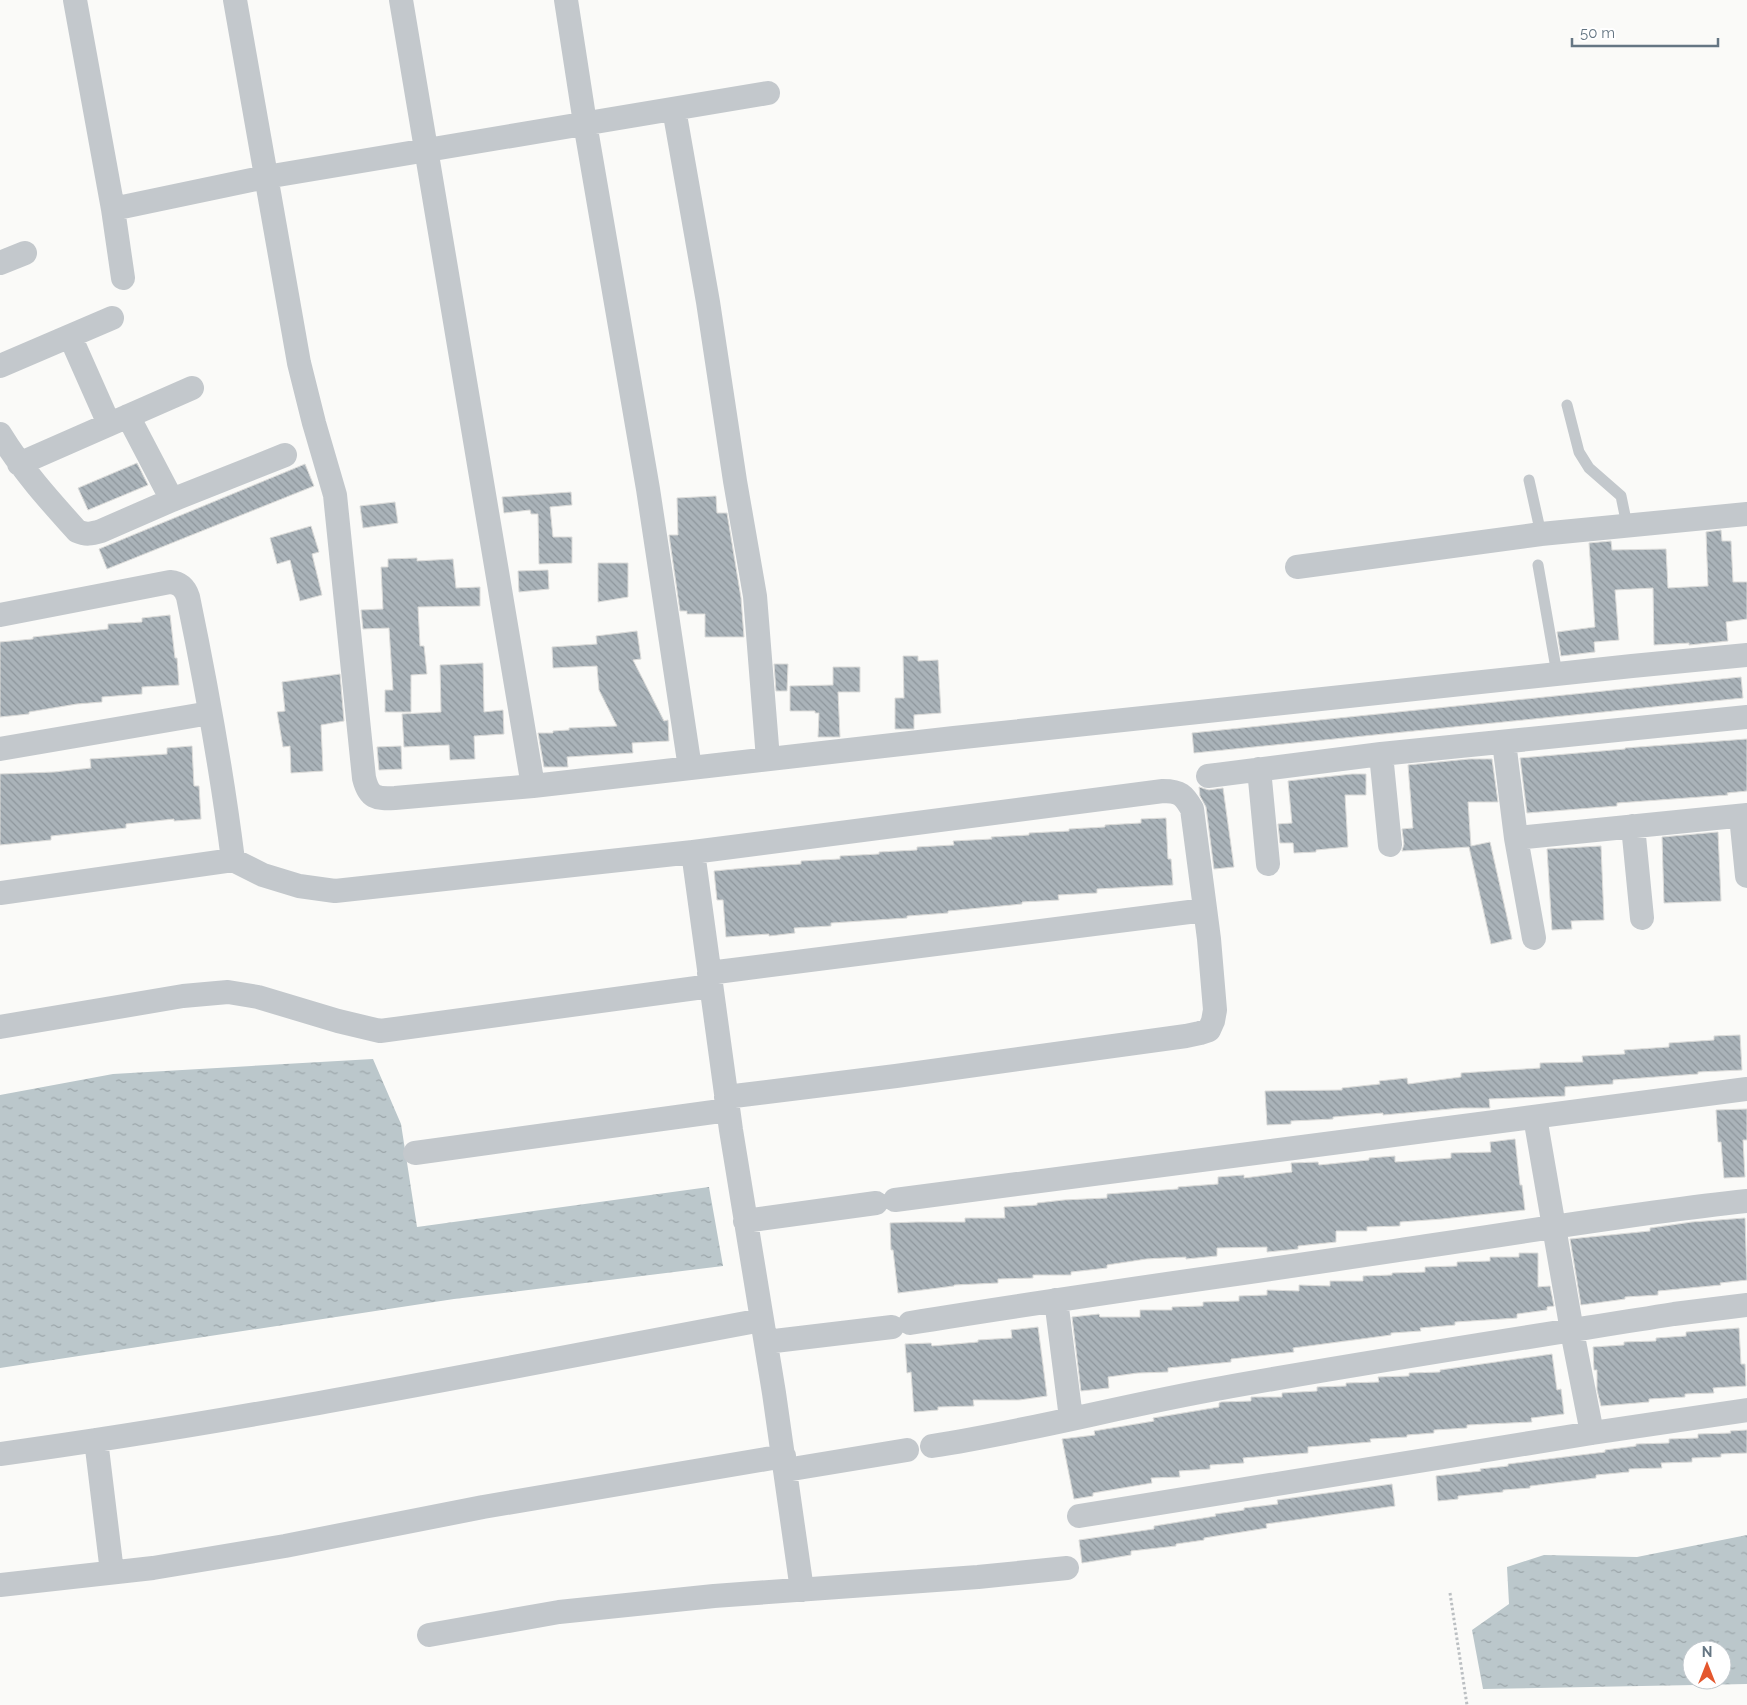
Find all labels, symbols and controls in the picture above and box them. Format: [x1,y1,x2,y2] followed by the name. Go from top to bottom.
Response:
[1572,15,1718,47] scale bar
[1580,24,1615,42] text: 50 m
[1682,1640,1732,1690] north arrow
[1702,1644,1712,1660] text: N

